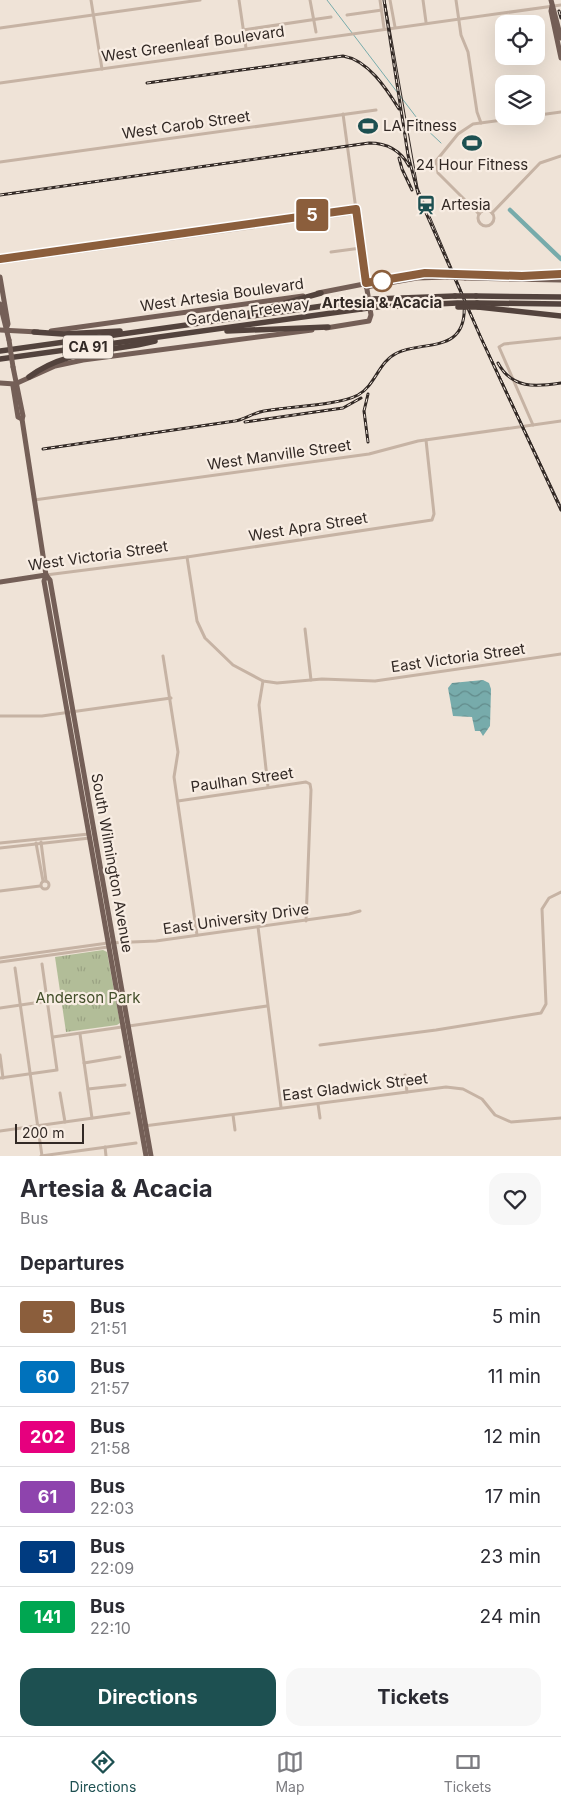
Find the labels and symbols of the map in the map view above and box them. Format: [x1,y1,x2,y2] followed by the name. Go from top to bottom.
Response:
[100,21,286,66] street label: West Greenleaf Boulevard
[121,106,251,143] street label: West Carob Street
[357,115,379,137] sports icon: LA Fitness
[383,116,457,135] place label: LA Fitness
[461,132,483,154] sports icon: 24 Hour Fitness
[416,155,528,174] place label: 24 Hour Fitness
[415,194,437,216] station icon: Artesia
[441,195,491,214] place label: Artesia
[296,199,328,231] line badge: 5
[371,270,393,292] marker: Artesia & Acacia
[139,274,305,315] street label: West Artesia Boulevard
[185,293,311,330] street label: Gardena Freeway
[322,293,442,312] place label: Artesia & Acacia
[63,336,113,358] road number: CA 91
[206,435,352,474] street label: West Manville Street
[247,508,369,545] street label: West Apra Street
[27,536,169,575] street label: West Victoria Street
[390,639,526,676] street label: East Victoria Street
[190,763,294,796] street label: Paulhan Street
[87,772,138,954] street label: South Wilmington Avenue
[162,899,310,938] street label: East University Drive
[36,988,141,1007] park label: Anderson Park
[281,1068,429,1105] street label: East Gladwick Street
[15,1121,84,1144] scale bar

